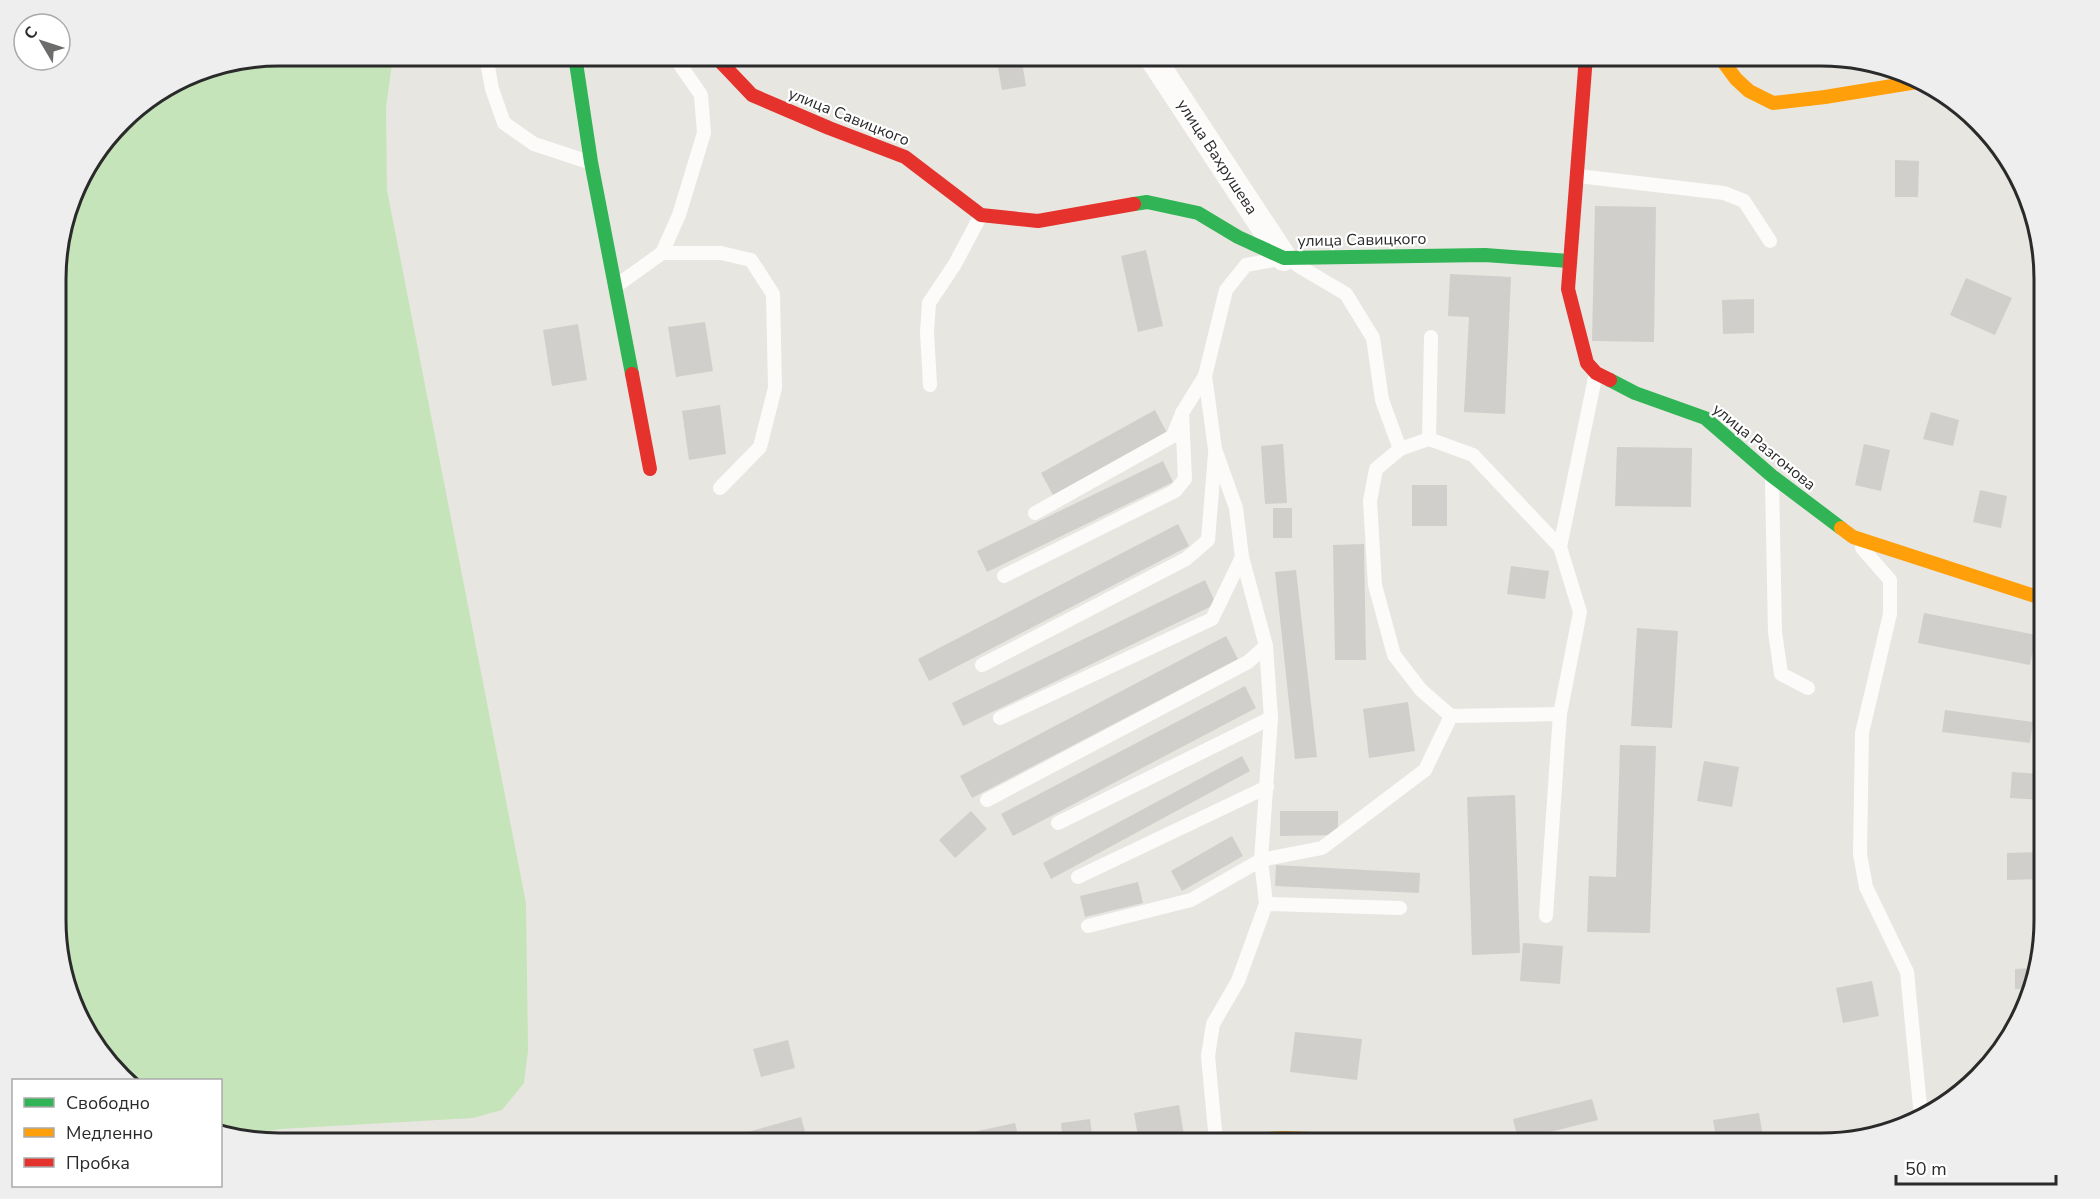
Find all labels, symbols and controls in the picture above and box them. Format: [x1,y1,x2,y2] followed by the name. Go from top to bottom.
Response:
[12,12,72,72] north arrow
[19,22,43,44] text: С
[785,83,913,151] street label: улица Савицкого
[1171,95,1263,219] street label: улица Вахрушева
[1297,228,1427,252] street label: улица Савицкого
[1708,398,1820,496] street label: улица Разгонова
[12,1079,222,1187] legend
[66,1091,150,1115] text: Свободно
[66,1121,153,1145] text: Медленно
[1896,1148,2056,1186] scale bar
[66,1151,130,1175] text: Пробка
[1905,1157,1947,1181] text: 50 m

